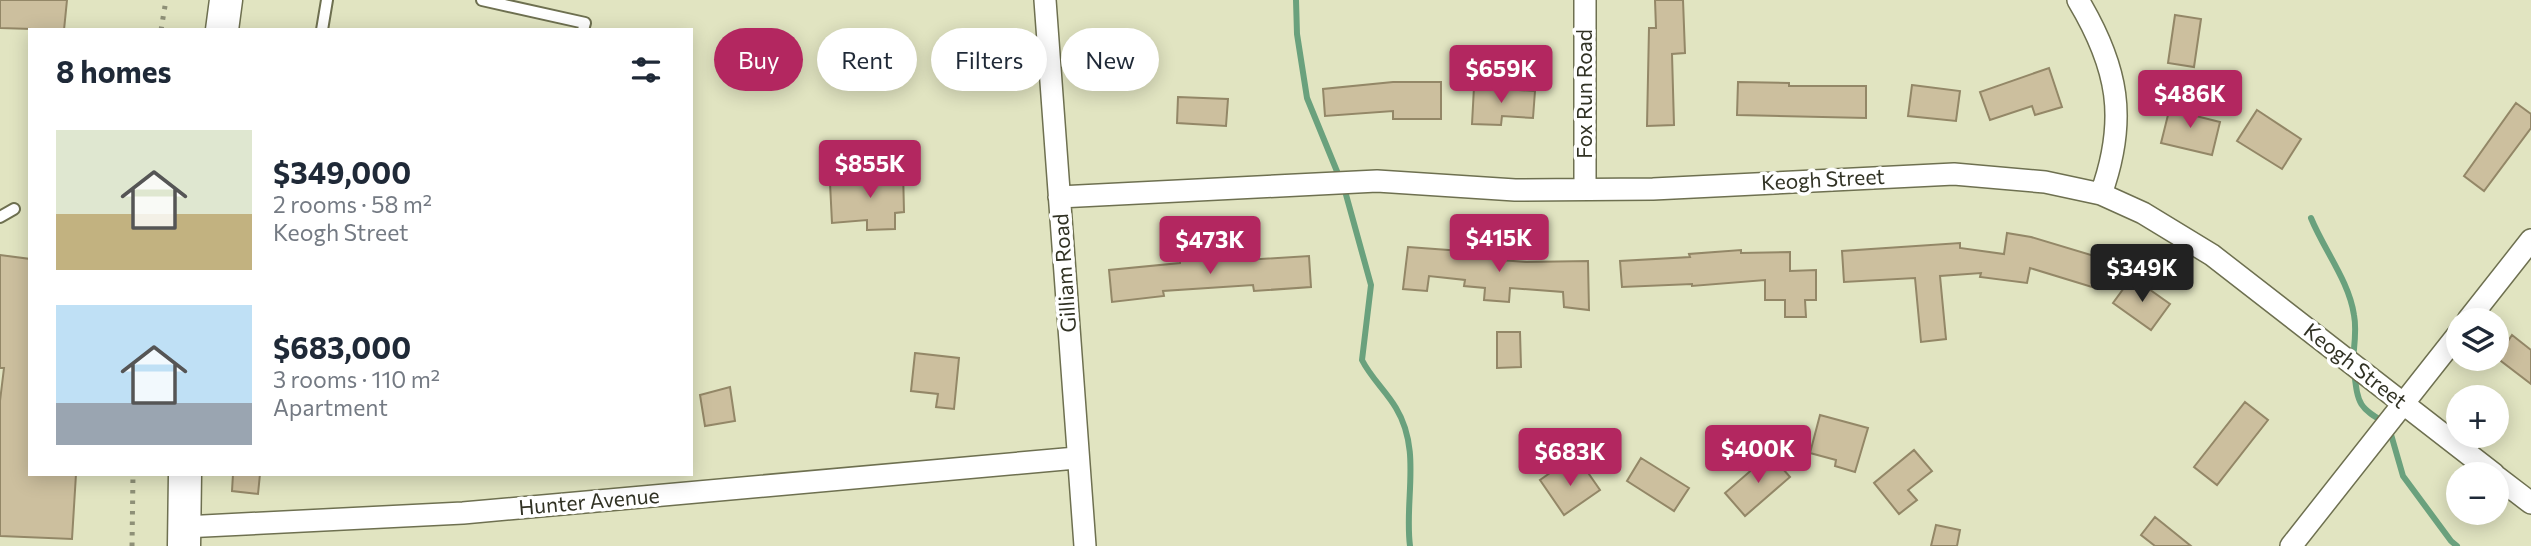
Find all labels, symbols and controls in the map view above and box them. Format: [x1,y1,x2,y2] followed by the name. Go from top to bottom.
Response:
[714,28,803,91] chip: Buy
[817,28,917,91] chip: Rent
[931,28,1047,91] chip: Filters
[1061,28,1159,91] chip: New
[1571,29,1596,159] street label: Fox Run Road
[1452,46,1550,105] pin: $659K
[627,51,665,89] icon: filters
[56,52,172,89] text: 8 homes
[1465,54,1537,82] text: $659K
[2141,71,2239,130] pin: $486K
[2154,79,2226,107] text: $486K
[821,140,919,200] pin: $855K
[835,149,905,177] text: $855K
[273,153,411,190] text: $349,000
[112,158,196,242] icon: home
[1760,163,1885,194] street label: Keogh Street
[273,190,432,218] text: 2 rooms · 58 m²
[1047,213,1080,333] street label: Gilliam Road
[1450,215,1548,274] pin: $415K
[1161,216,1259,276] pin: $473K
[273,218,409,246] text: Keogh Street
[1466,223,1532,251] text: $415K
[1176,225,1244,253] text: $473K
[2093,244,2191,304] pin: $349K
[2107,253,2177,281] text: $349K
[2446,308,2509,525] map controls
[2446,308,2509,371] button: layers
[2299,317,2412,413] street label: Keogh Street
[273,328,411,365] text: $683,000
[112,333,196,417] icon: home
[273,365,440,393] text: 3 rooms · 110 m²
[2446,385,2509,448] button: +
[273,393,388,421] text: Apartment
[1709,426,1807,485] pin: $400K
[1521,428,1619,488] pin: $683K
[1721,434,1795,462] text: $400K
[1535,437,1605,465] text: $683K
[2446,462,2509,525] button: −
[517,482,660,519] street label: Hunter Avenue

